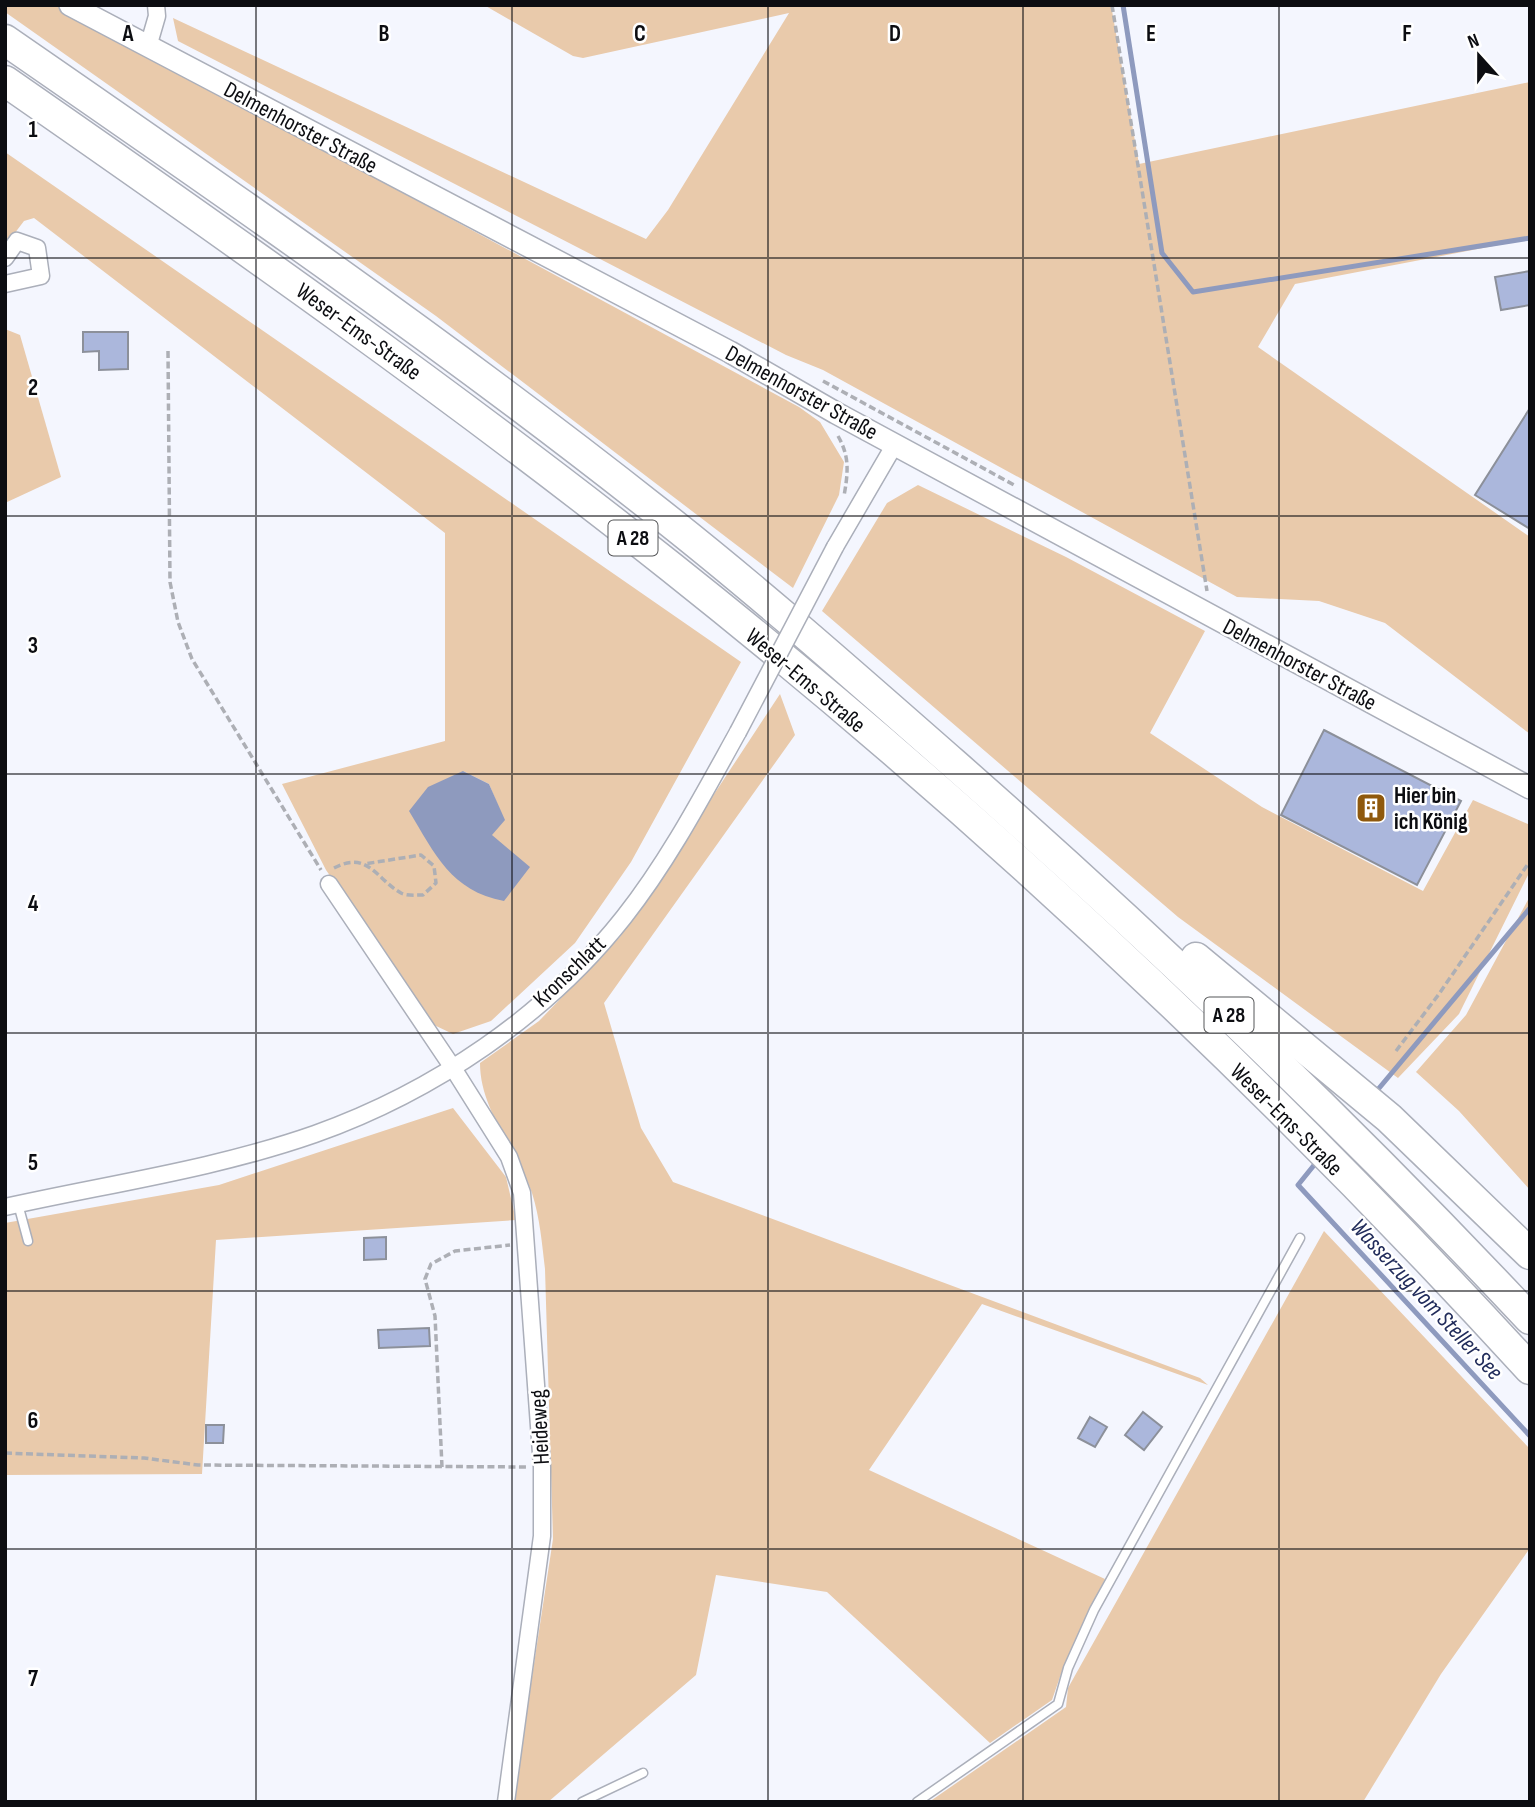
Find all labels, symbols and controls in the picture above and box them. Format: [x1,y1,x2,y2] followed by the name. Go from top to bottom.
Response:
[122,20,135,48] text: A
[379,20,390,48] text: B
[634,20,646,48] text: C
[889,20,901,48] text: D
[1146,20,1156,48] text: E
[1402,20,1412,48] text: F
[1444,21,1514,91] north arrow
[1465,29,1482,54] text: N
[219,76,382,180] street label: Delmenhorster Straße
[28,116,38,144] text: 1
[290,277,426,387] street label: Weser-Ems-Straße
[720,339,883,446] street label: Delmenhorster Straße
[28,374,38,402] text: 2
[608,520,658,556] road number: A 28
[1218,613,1381,717] street label: Delmenhorster Straße
[740,623,871,739] street label: Weser-Ems-Straße
[28,632,38,660] text: 3
[1394,782,1468,836] place label: Hier bin ich König
[1354,791,1388,825] building icon: Hier bin ich König
[28,890,39,918] text: 4
[527,930,612,1013] street label: Kronschlatt
[1204,998,1254,1032] road number: A 28
[1224,1058,1348,1182] street label: Weser-Ems-Straße
[28,1149,38,1177] text: 5
[1344,1212,1509,1386] water label: Wasserzug vom Steller See
[524,1389,556,1465] street label: Heideweg
[28,1407,38,1435] text: 6
[28,1665,38,1693] text: 7

